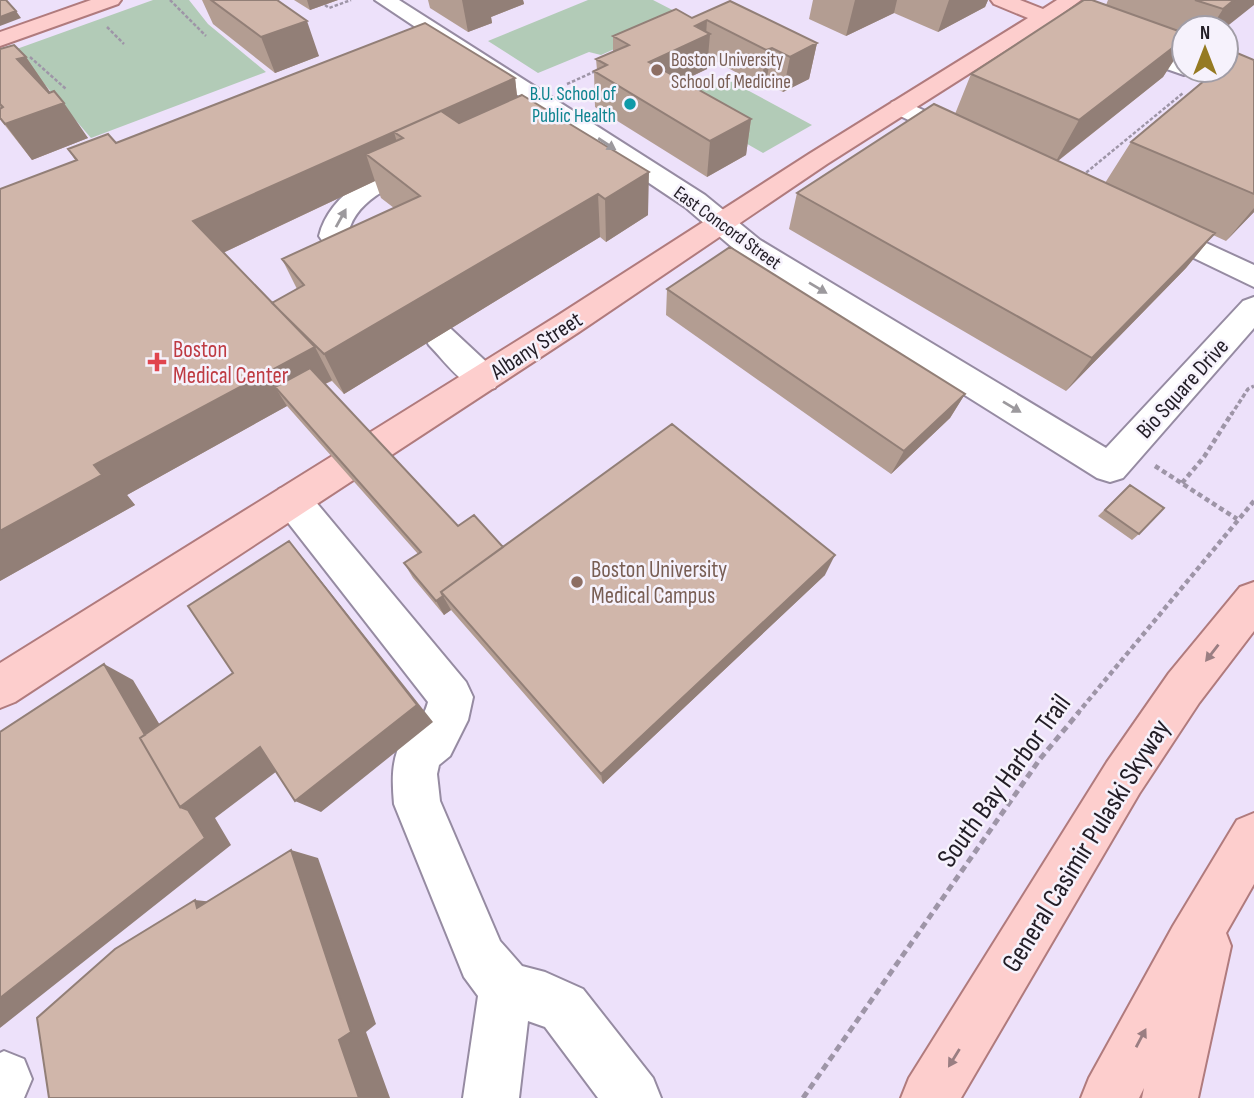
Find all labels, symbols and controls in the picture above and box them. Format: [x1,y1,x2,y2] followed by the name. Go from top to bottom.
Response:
[1170,14,1240,84] north arrow
[1200,22,1210,45] text: N
[671,49,791,94] place label: Boston University School of Medicine
[649,62,665,78] marker: Boston University School of Medicine
[530,83,617,128] place label: B.U. School of Public Health
[622,96,638,112] marker: B.U. School of Public Health
[597,137,617,150] one-way arrow
[669,182,785,275] street label: East Concord Street
[334,208,346,228] one-way arrow
[808,282,827,295] one-way arrow
[485,306,588,386] street label: Albany Street
[1131,333,1235,444] street label: Bio Square Drive
[173,336,289,390] place label: Boston Medical Center
[147,352,167,372] marker: Boston Medical Center
[1002,401,1021,414] one-way arrow
[591,556,727,610] place label: Boston University Medical Campus
[569,574,585,590] marker: Boston University Medical Campus
[1204,644,1219,662] one-way arrow
[930,688,1078,874] street label: South Bay Harbor Trail
[995,713,1178,978] street label: General Casimir Pulaski Skyway
[1135,1028,1147,1047] one-way arrow
[947,1048,960,1067] one-way arrow

